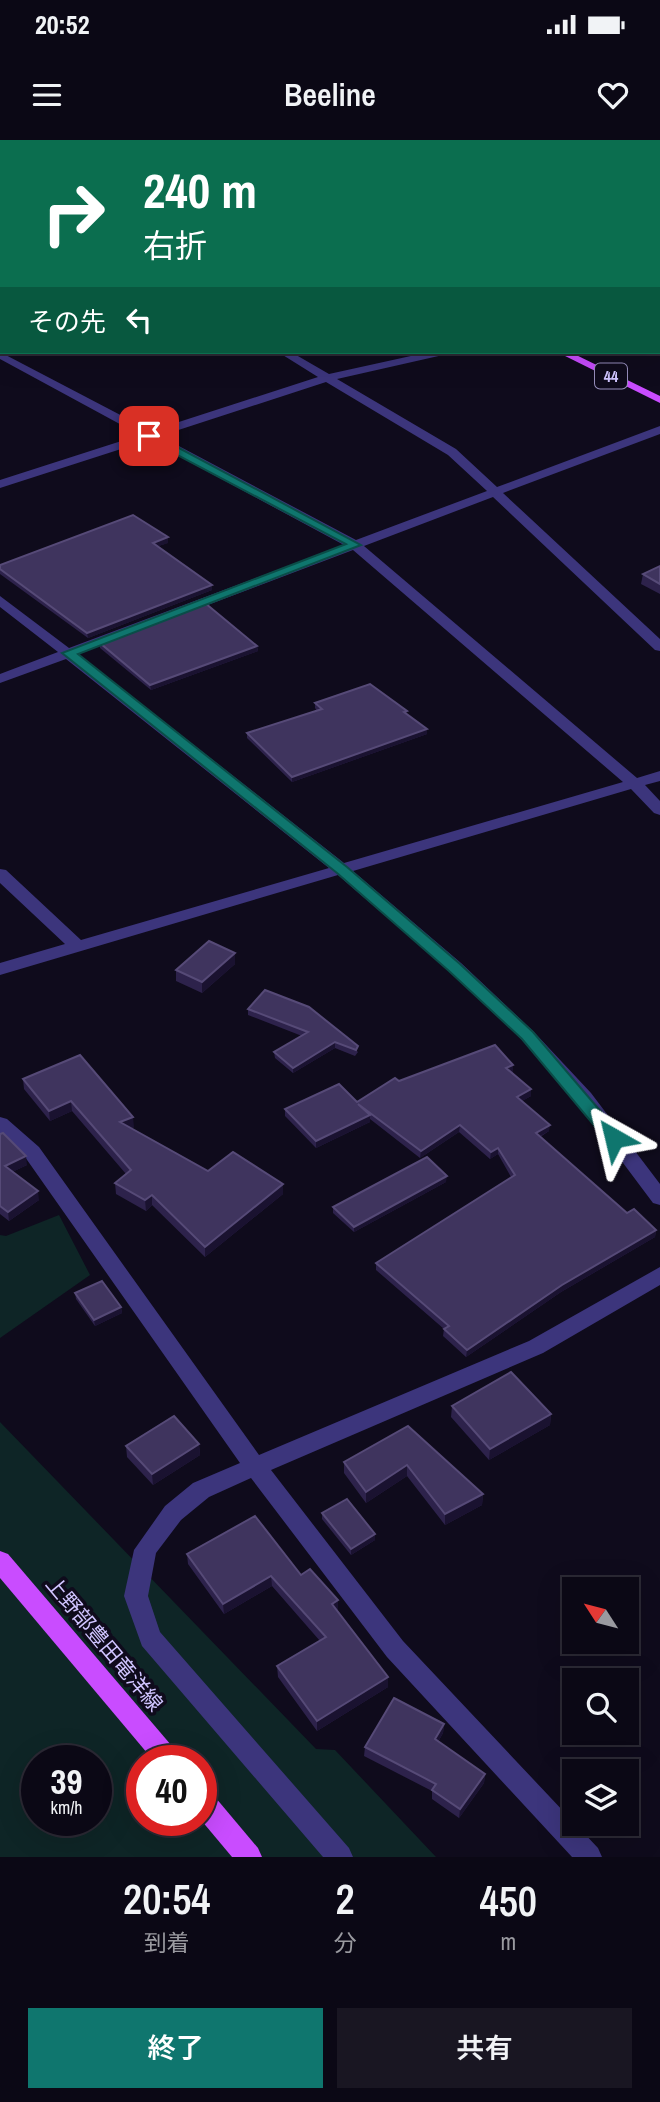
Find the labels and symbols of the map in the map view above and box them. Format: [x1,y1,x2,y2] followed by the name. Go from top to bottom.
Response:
[595,364,627,388] road number: 44
[119,406,179,466] pin
[577,1101,651,1175] position arrow
[39,1570,169,1717] street label: 上野部豊田竜洋線
[562,1577,639,1654] north arrow
[126,1745,217,1836] speed limit sign: 40

